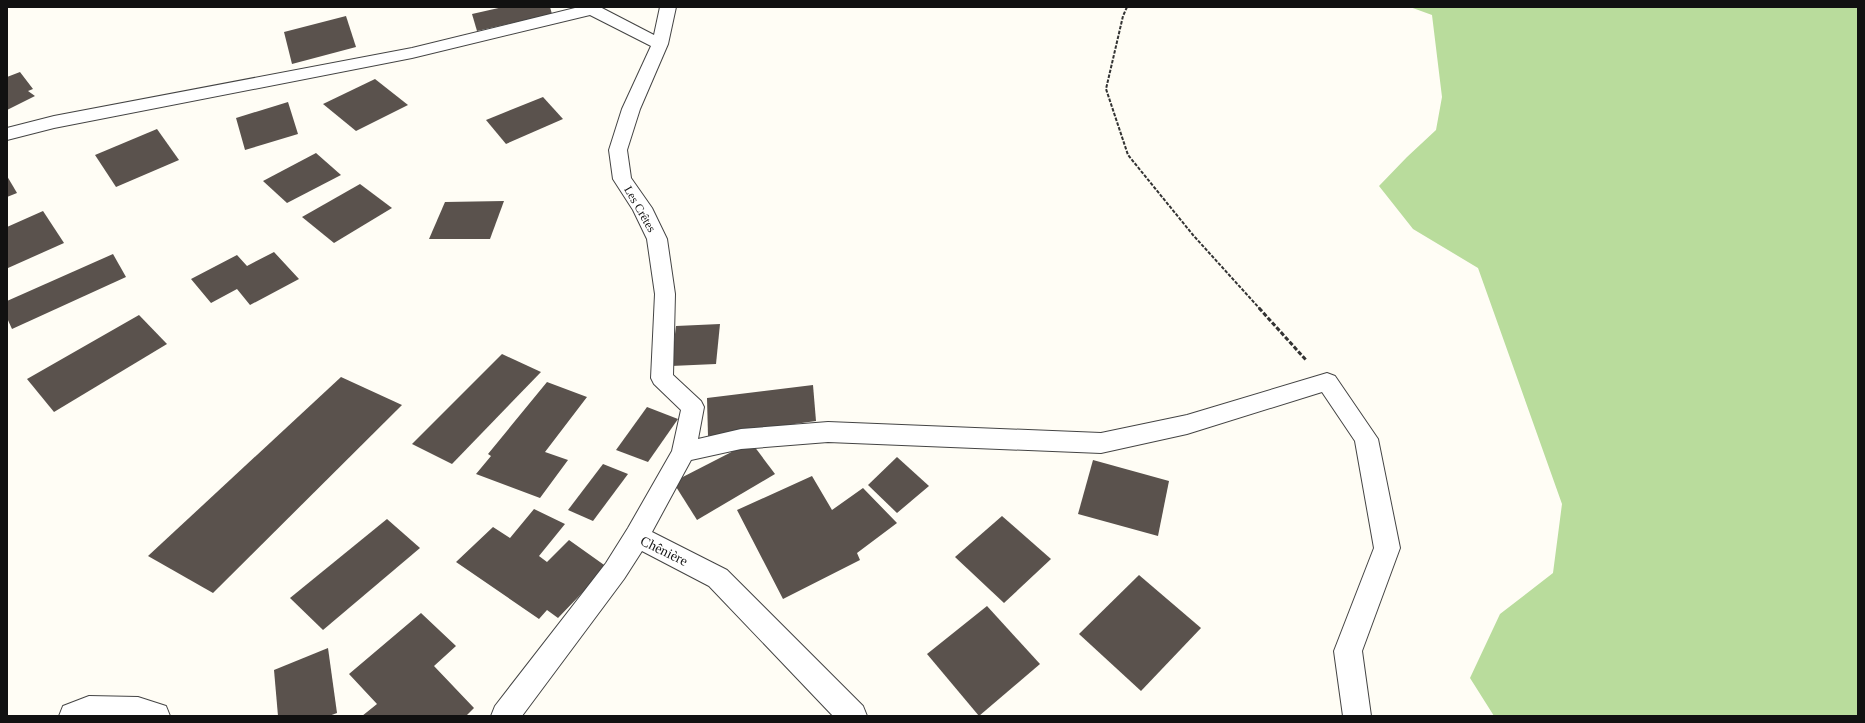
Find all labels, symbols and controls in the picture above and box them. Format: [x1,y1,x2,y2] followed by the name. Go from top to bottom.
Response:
[621,183,659,235] street label: Les Crêtes
[638,533,690,569] street label: Chênière

